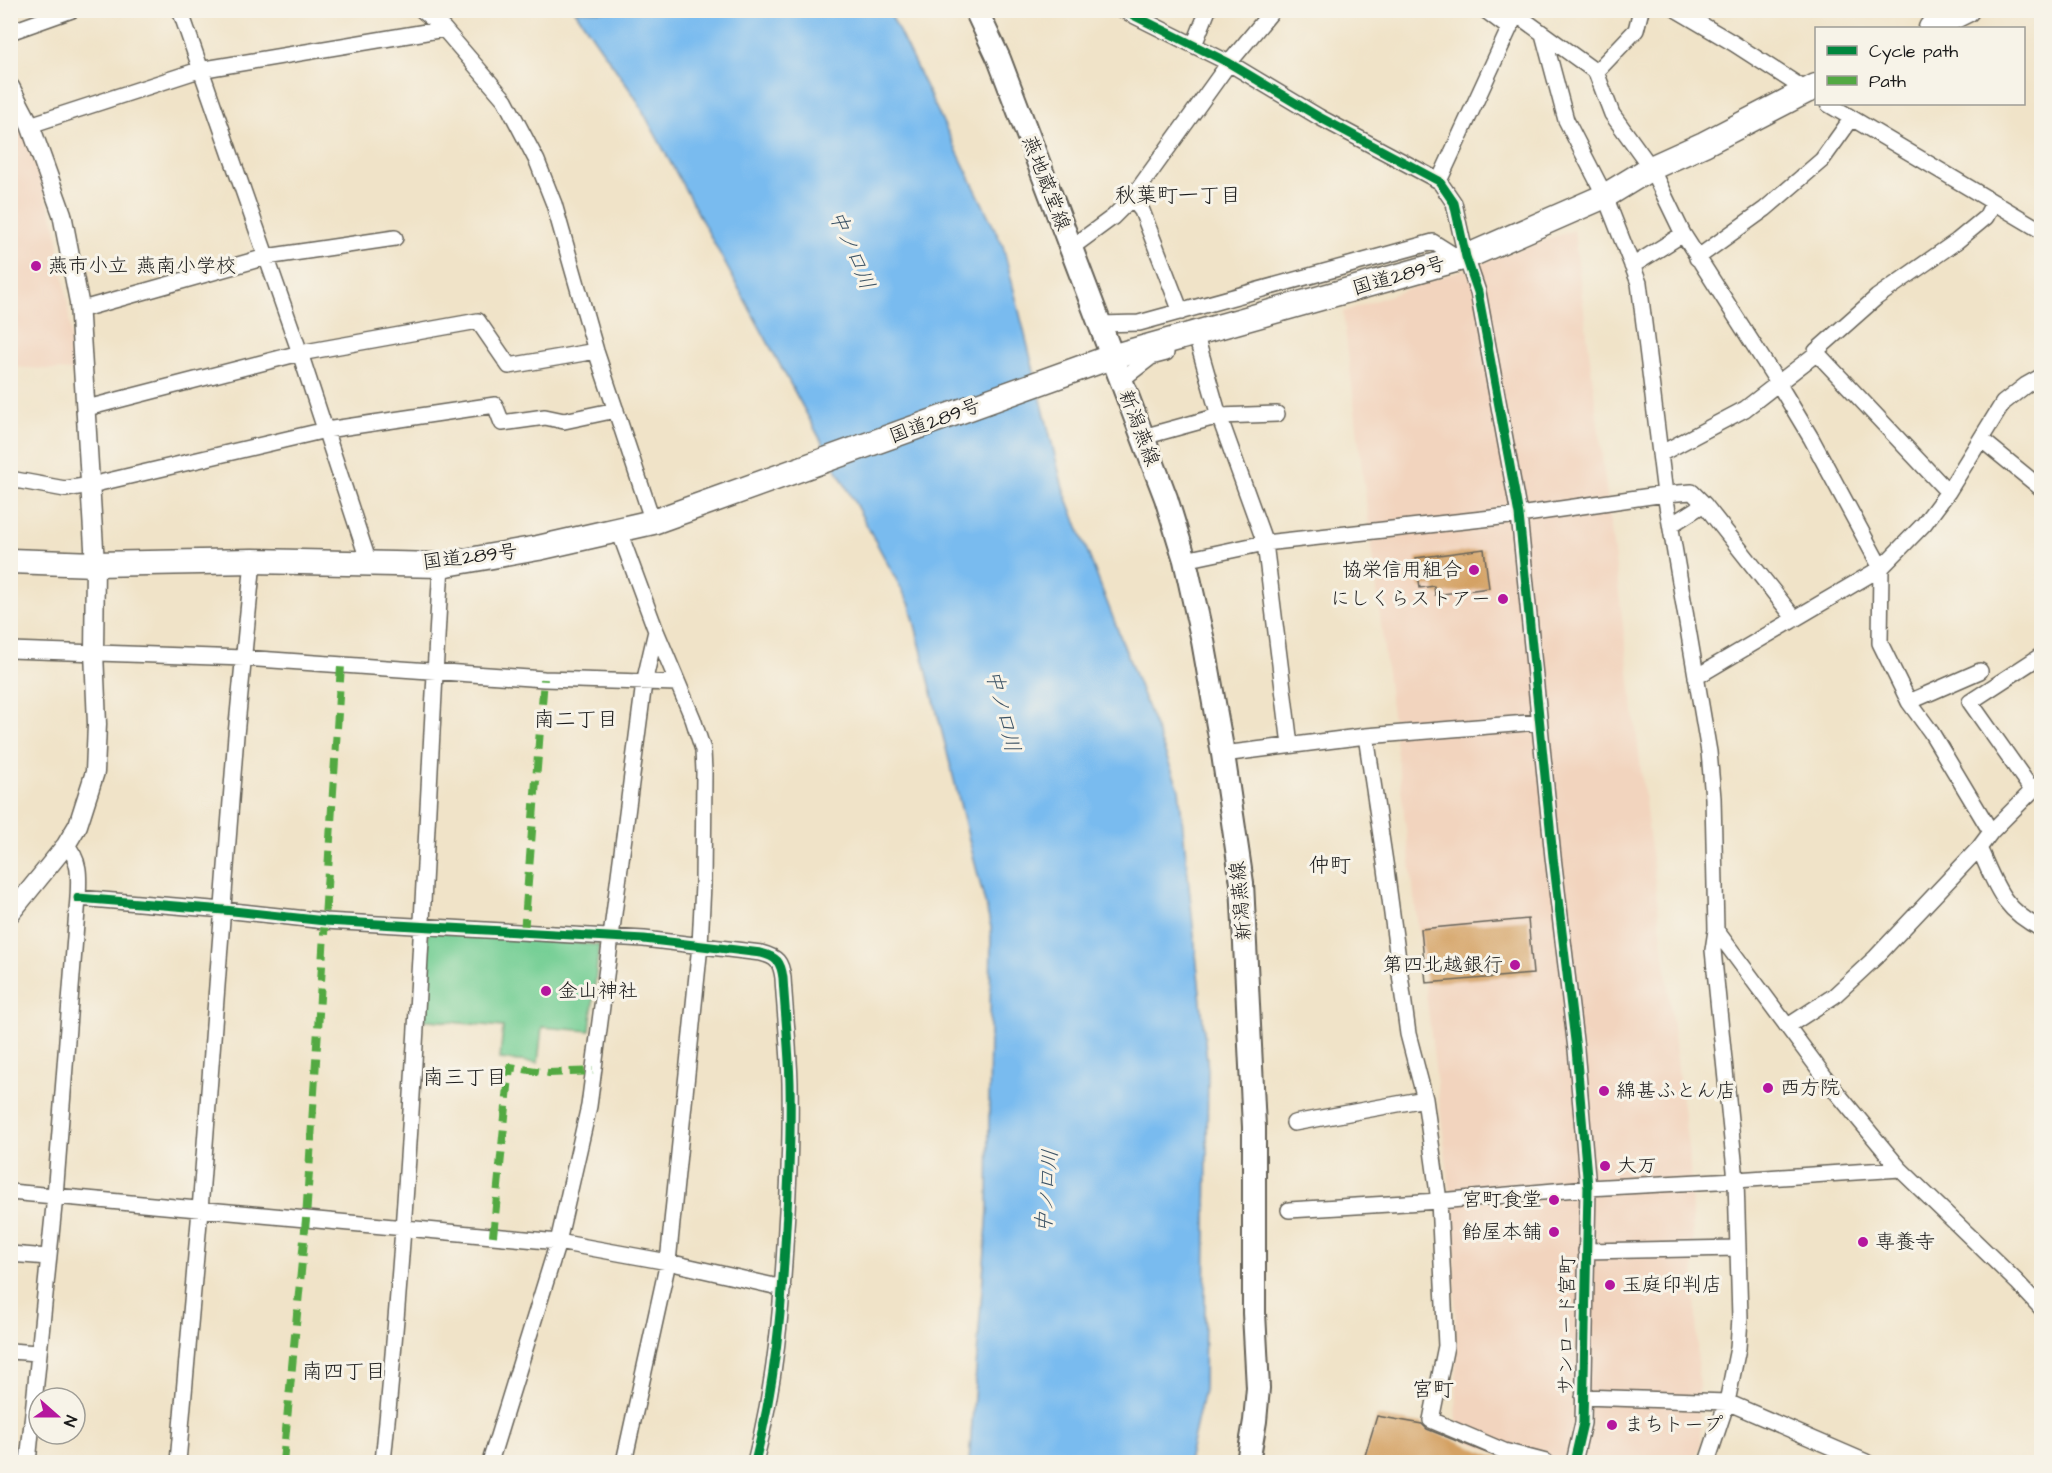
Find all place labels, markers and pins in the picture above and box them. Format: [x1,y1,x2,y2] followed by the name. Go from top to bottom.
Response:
[48,252,236,280] place label: 燕市小立 燕南小学校
[29,259,43,273] marker: 燕市小立 燕南小学校
[1342,556,1462,584] place label: 協栄信用組合
[1467,563,1481,577] marker: 協栄信用組合
[1330,585,1491,613] place label: にしくらストアー
[1496,592,1510,606] marker: にしくらストアー
[1383,951,1503,979] place label: 第四北越銀行
[1508,958,1522,972] marker: 第四北越銀行
[558,977,638,1005] place label: 金山神社
[539,984,553,998] marker: 金山神社
[1780,1074,1840,1102] place label: 西方院
[1616,1077,1736,1105] place label: 綿甚ふとん店
[1761,1081,1775,1095] marker: 西方院
[1597,1084,1611,1098] marker: 綿甚ふとん店
[1617,1152,1657,1180] place label: 大万
[1598,1159,1612,1173] marker: 大万
[1462,1186,1542,1214] place label: 宮町食堂
[1547,1193,1561,1207] marker: 宮町食堂
[1462,1218,1542,1246] place label: 飴屋本舗
[1547,1225,1561,1239] marker: 飴屋本舗
[1875,1228,1935,1256] place label: 専養寺
[1856,1235,1870,1249] marker: 専養寺
[1622,1271,1722,1299] place label: 玉庭印判店
[1603,1278,1617,1292] marker: 玉庭印判店
[1624,1411,1723,1439] place label: まちトープ
[1605,1418,1619,1432] marker: まちトープ

